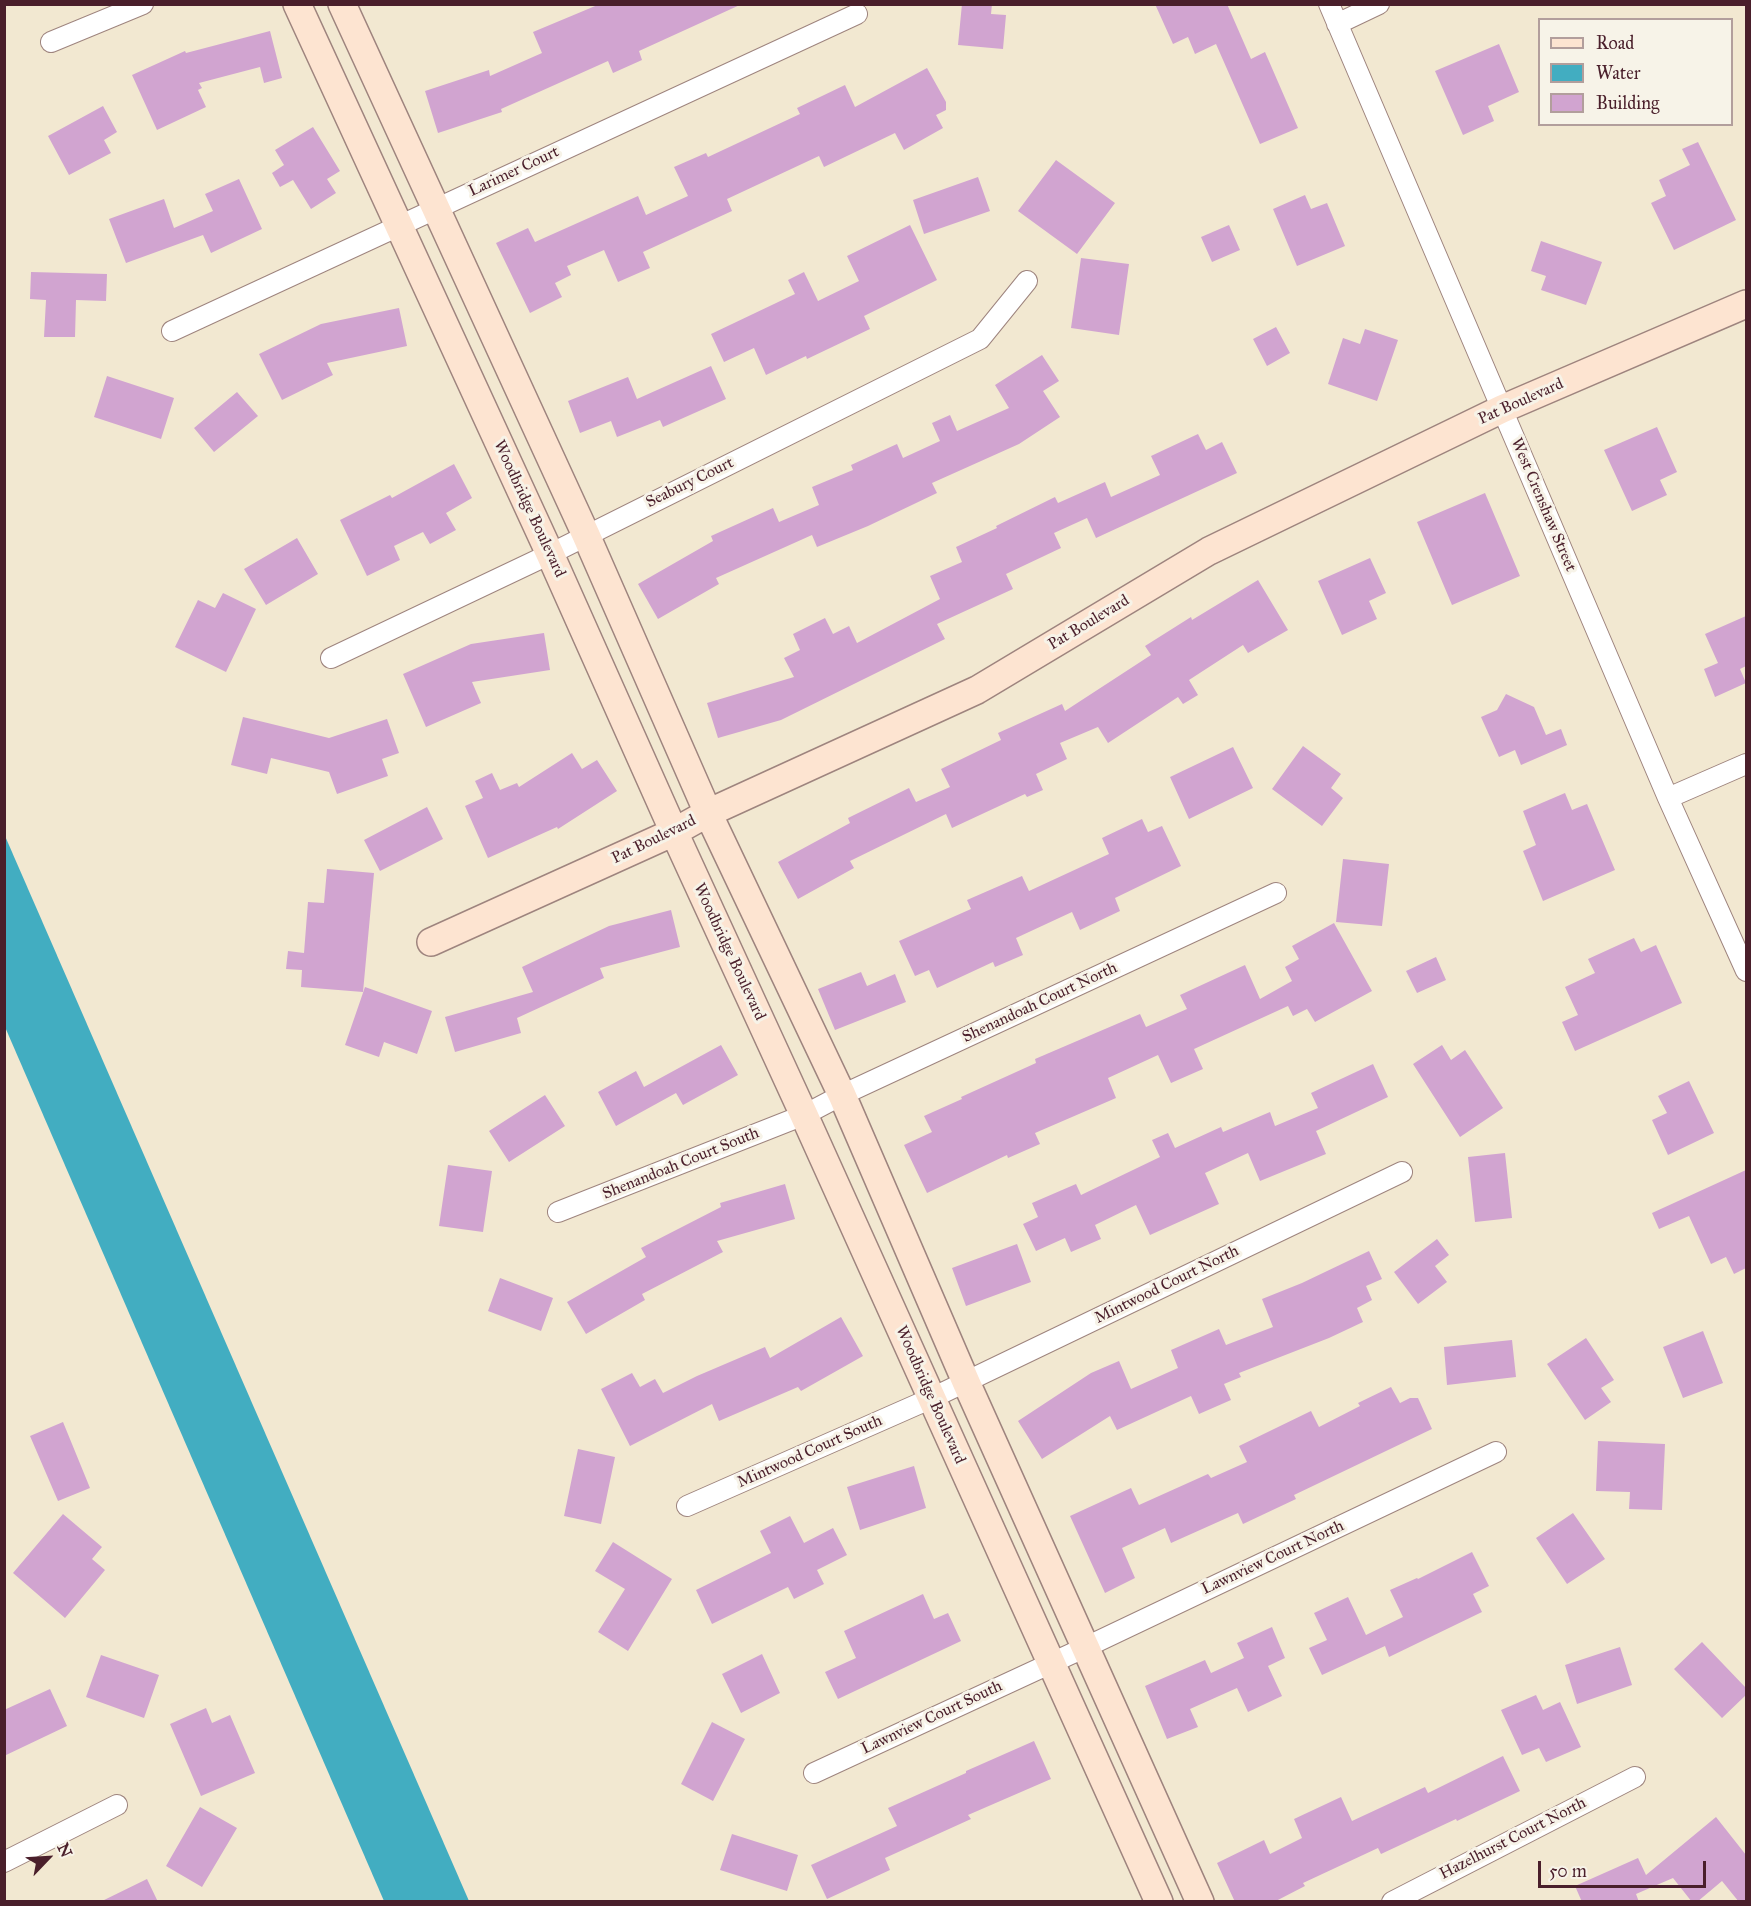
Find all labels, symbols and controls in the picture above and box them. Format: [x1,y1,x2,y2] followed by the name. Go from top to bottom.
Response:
[1538,18,1733,126] legend
[1596,32,1634,54] text: Road
[1596,62,1640,84] text: Water
[1596,92,1659,114] text: Building
[466,143,562,201] street label: Larimer Court
[1475,375,1567,429] street label: Pat Boulevard
[1506,435,1580,575] street label: West Crenshaw Street
[489,437,569,581] street label: Woodbridge Boulevard
[643,454,737,512] street label: Seabury Court
[1045,591,1133,655] street label: Pat Boulevard
[609,811,699,869] street label: Pat Boulevard
[689,880,769,1024] street label: Woodbridge Boulevard
[959,959,1121,1047] street label: Shenandoah Court North
[600,1124,762,1204] street label: Shenandoah Court South
[1092,1242,1242,1328] street label: Mintwood Court North
[891,1323,969,1467] street label: Woodbridge Boulevard
[735,1411,885,1493] street label: Mintwood Court South
[1199,1517,1347,1599] street label: Lawnview Court North
[859,1677,1005,1759] street label: Lawnview Court South
[1436,1794,1590,1884] street label: Hazelhurst Court North
[18,1828,78,1888] north arrow
[53,1840,76,1860] text: N
[1541,1849,1709,1887] scale bar
[1549,1860,1587,1882] text: 50 m

